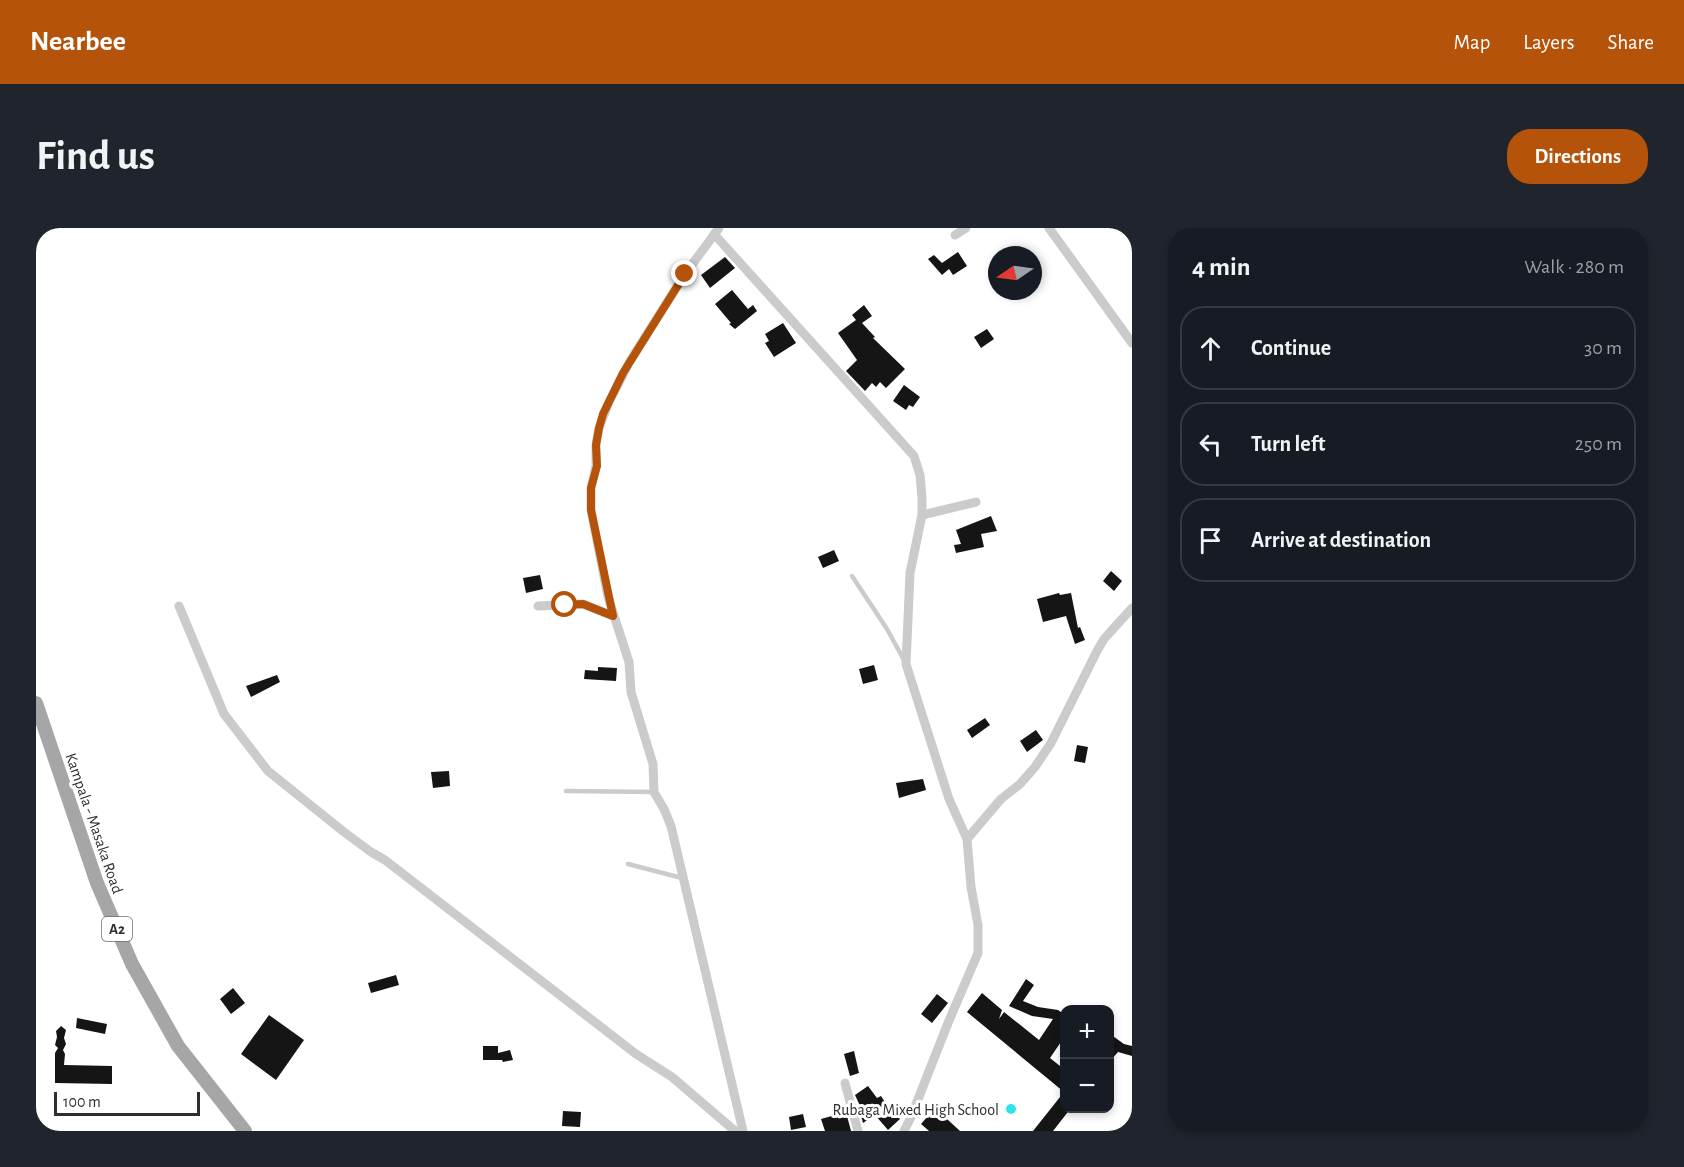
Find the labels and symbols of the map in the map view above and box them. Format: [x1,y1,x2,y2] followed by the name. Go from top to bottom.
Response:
[988,246,1042,300] north arrow
[671,260,697,286] route end
[551,591,577,617] route start
[62,751,126,896] street label: Kampala - Masaka Road
[102,917,132,941] road number: A2
[54,1089,200,1116] scale bar
[833,1102,999,1118] place label: Rubaga Mixed High School
[1004,1102,1018,1116] marker: Rubaga Mixed High School

